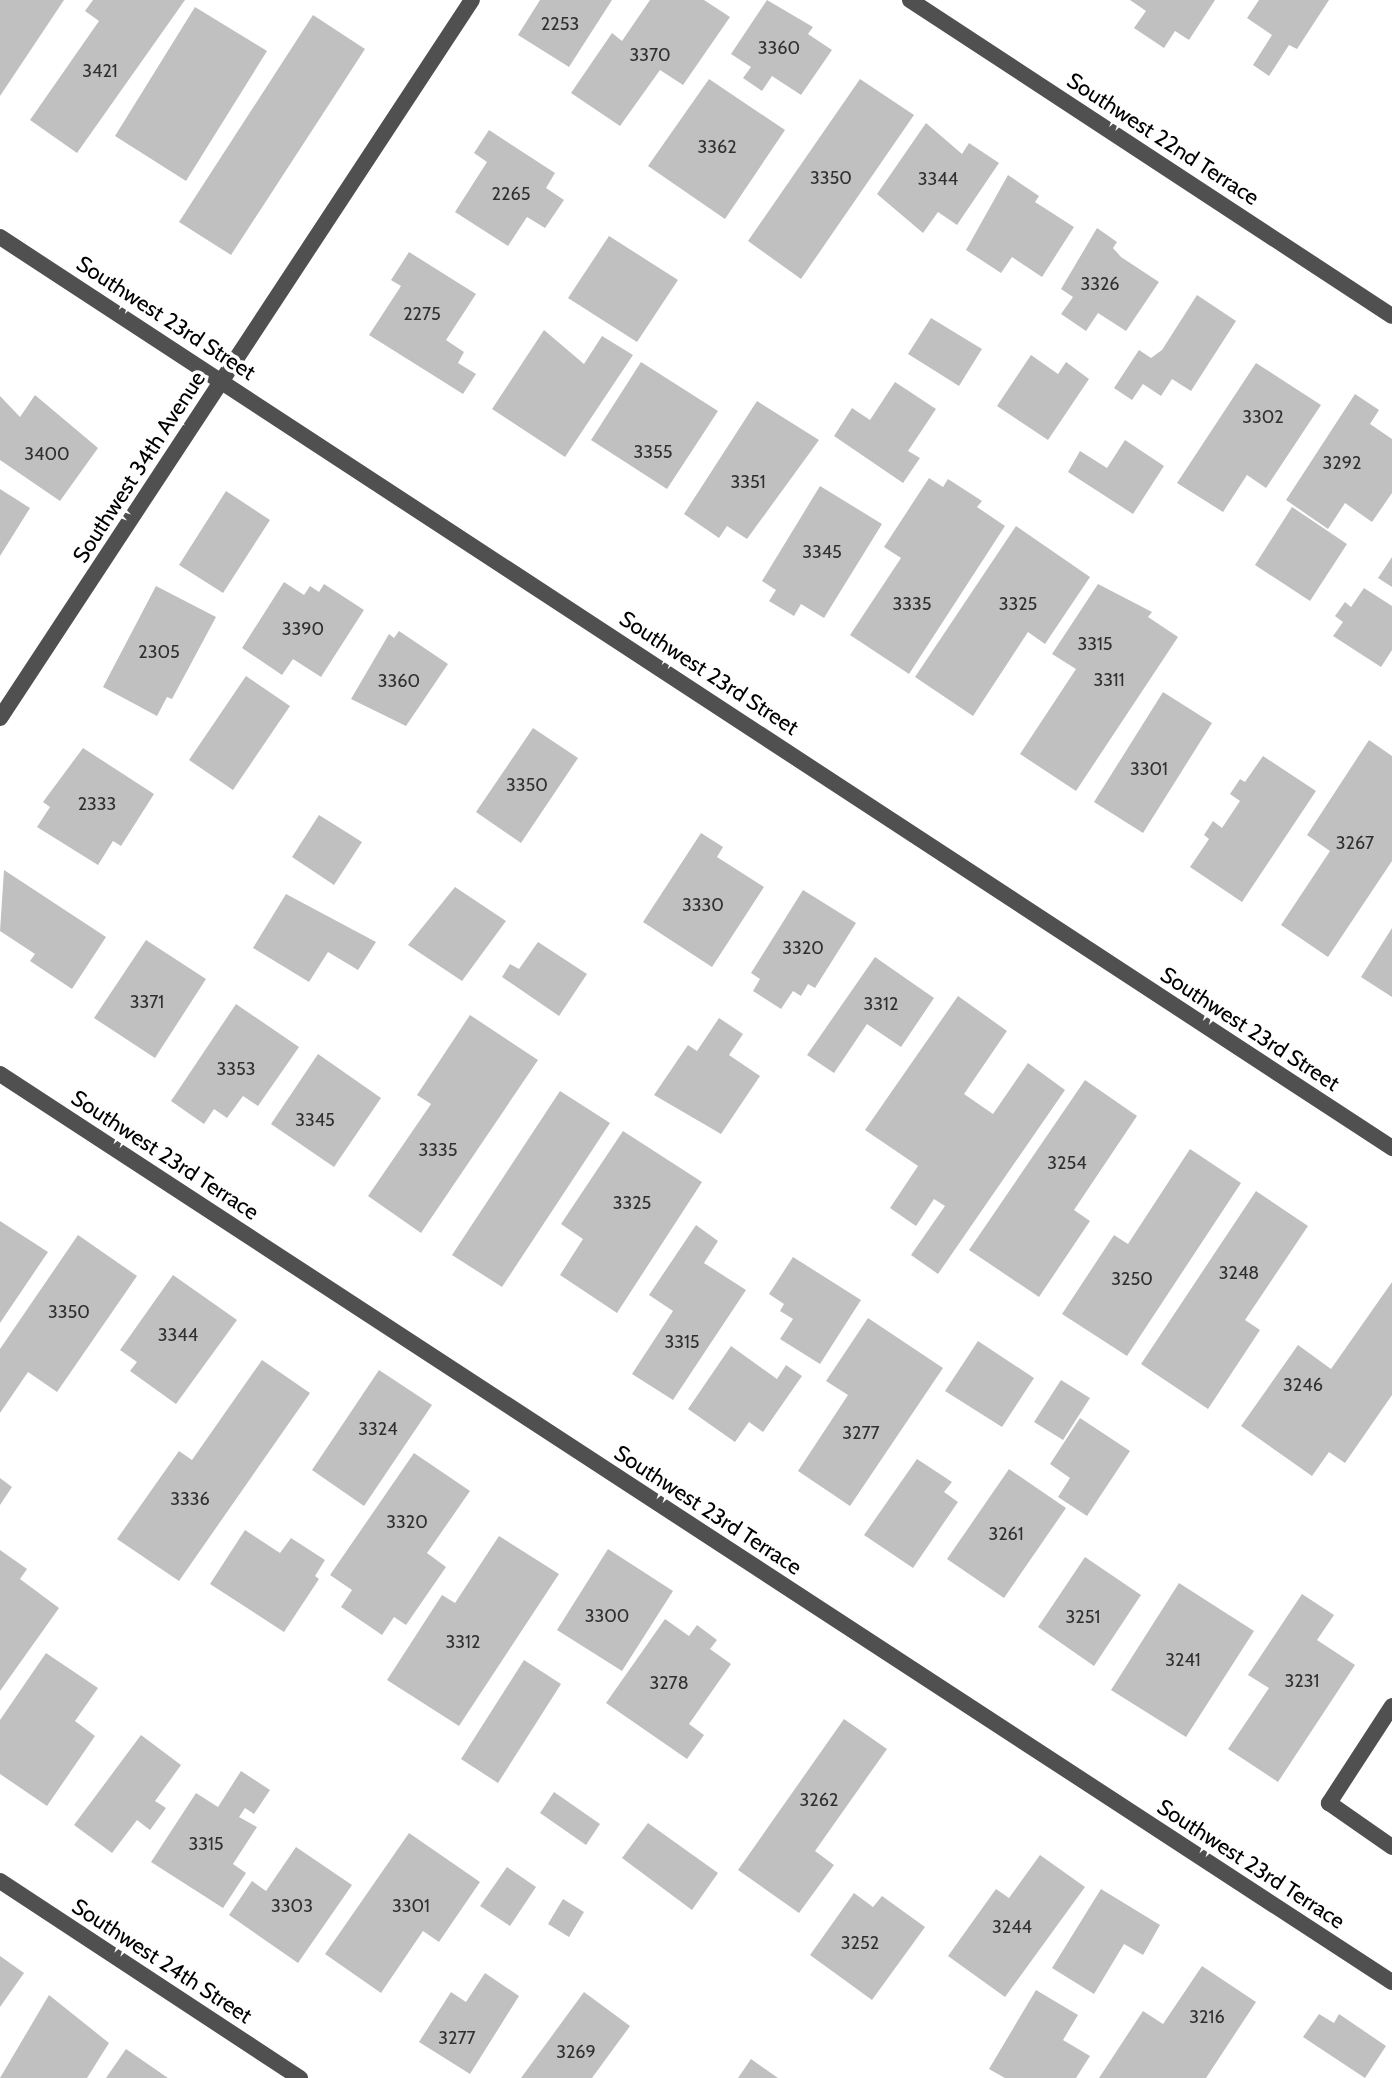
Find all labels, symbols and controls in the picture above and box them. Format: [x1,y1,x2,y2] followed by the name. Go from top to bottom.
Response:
[541,13,579,35] house number: 2253
[758,37,800,59] house number: 3360
[630,44,670,66] house number: 3370
[82,60,118,82] house number: 3421
[1062,67,1264,211] street label: Southwest 22nd Terrace
[697,136,737,158] house number: 3362
[810,167,852,189] house number: 3350
[918,168,958,190] house number: 3344
[492,183,530,205] house number: 2265
[72,250,260,386] street label: Southwest 23rd Street
[1080,273,1120,295] house number: 3326
[403,303,441,325] house number: 2275
[67,366,211,568] street label: Southwest 34th Avenue
[1242,406,1284,428] house number: 3302
[634,441,672,463] house number: 3355
[24,443,70,465] house number: 3400
[1323,452,1361,474] house number: 3292
[730,471,766,493] house number: 3351
[802,541,842,563] house number: 3345
[893,593,931,615] house number: 3335
[999,593,1037,615] house number: 3325
[615,605,803,741] street label: Southwest 23rd Street
[282,618,324,640] house number: 3390
[1077,633,1113,655] house number: 3315
[138,641,180,663] house number: 2305
[1093,669,1125,691] house number: 3311
[378,670,420,692] house number: 3360
[1130,758,1168,780] house number: 3301
[506,774,548,796] house number: 3350
[78,793,116,815] house number: 2333
[1336,832,1374,854] house number: 3267
[682,894,724,916] house number: 3330
[782,937,824,959] house number: 3320
[1156,961,1344,1097] street label: Southwest 23rd Street
[130,991,164,1013] house number: 3371
[864,993,898,1015] house number: 3312
[217,1058,255,1080] house number: 3353
[66,1085,264,1225] street label: Southwest 23rd Terrace
[295,1109,335,1131] house number: 3345
[419,1139,457,1161] house number: 3335
[1047,1152,1087,1174] house number: 3254
[613,1192,651,1214] house number: 3325
[1219,1262,1259,1284] house number: 3248
[1111,1268,1153,1290] house number: 3250
[48,1301,90,1323] house number: 3350
[158,1324,198,1346] house number: 3344
[664,1331,700,1353] house number: 3315
[1283,1374,1323,1396] house number: 3246
[358,1418,398,1440] house number: 3324
[842,1422,880,1444] house number: 3277
[609,1440,807,1580] street label: Southwest 23rd Terrace
[170,1488,210,1510] house number: 3336
[386,1511,428,1533] house number: 3320
[988,1523,1024,1545] house number: 3261
[585,1605,629,1627] house number: 3300
[1066,1606,1100,1628] house number: 3251
[446,1631,480,1653] house number: 3312
[1165,1649,1201,1671] house number: 3241
[1285,1670,1319,1692] house number: 3231
[649,1672,689,1694] house number: 3278
[800,1789,838,1811] house number: 3262
[1152,1794,1350,1934] street label: Southwest 23rd Terrace
[188,1833,224,1855] house number: 3315
[67,1893,257,2029] street label: Southwest 24th Street
[271,1895,313,1917] house number: 3303
[392,1895,430,1917] house number: 3301
[992,1916,1032,1938] house number: 3244
[841,1932,879,1954] house number: 3252
[1189,2006,1225,2028] house number: 3216
[438,2027,476,2049] house number: 3277
[556,2041,596,2063] house number: 3269

